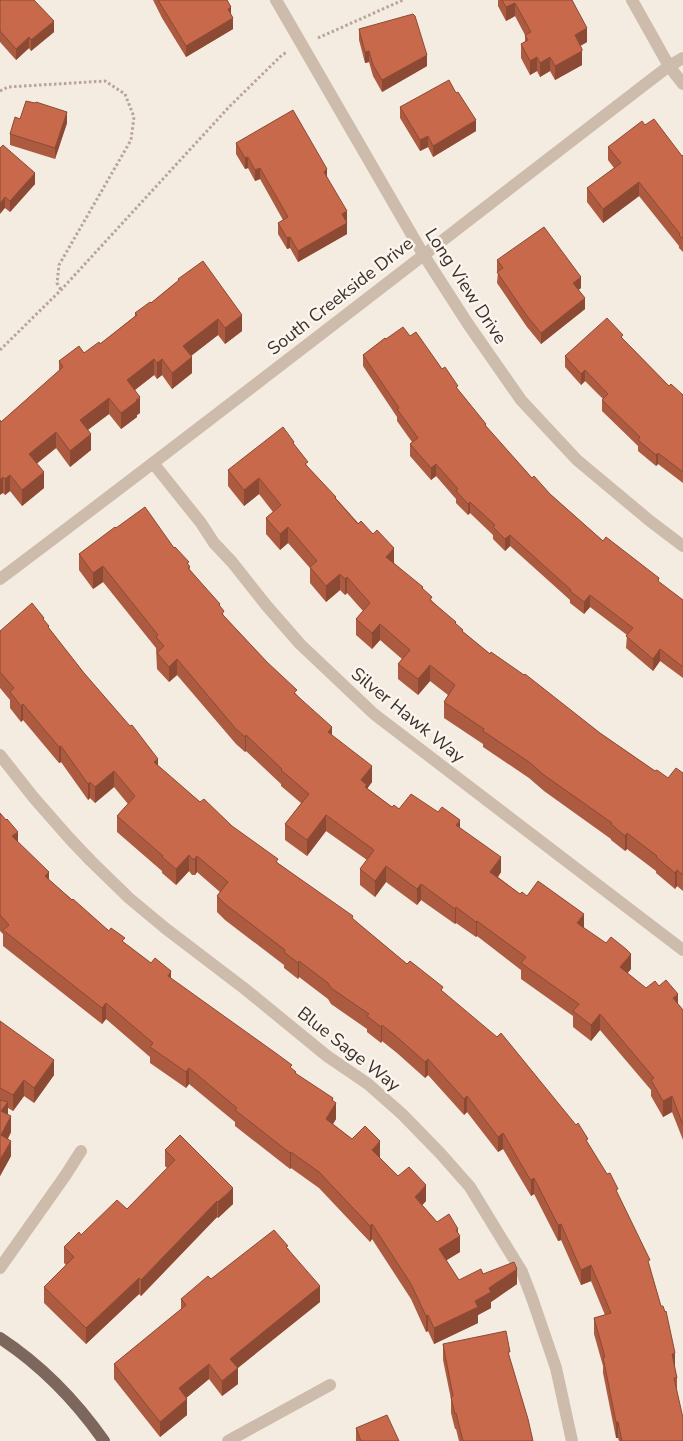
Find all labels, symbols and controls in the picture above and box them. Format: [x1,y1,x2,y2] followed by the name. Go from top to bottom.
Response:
[420,223,512,349] street label: Long View Drive
[262,231,418,361] street label: South Creekside Drive
[346,662,470,769] street label: Silver Hawk Way
[292,1001,406,1097] street label: Blue Sage Way

